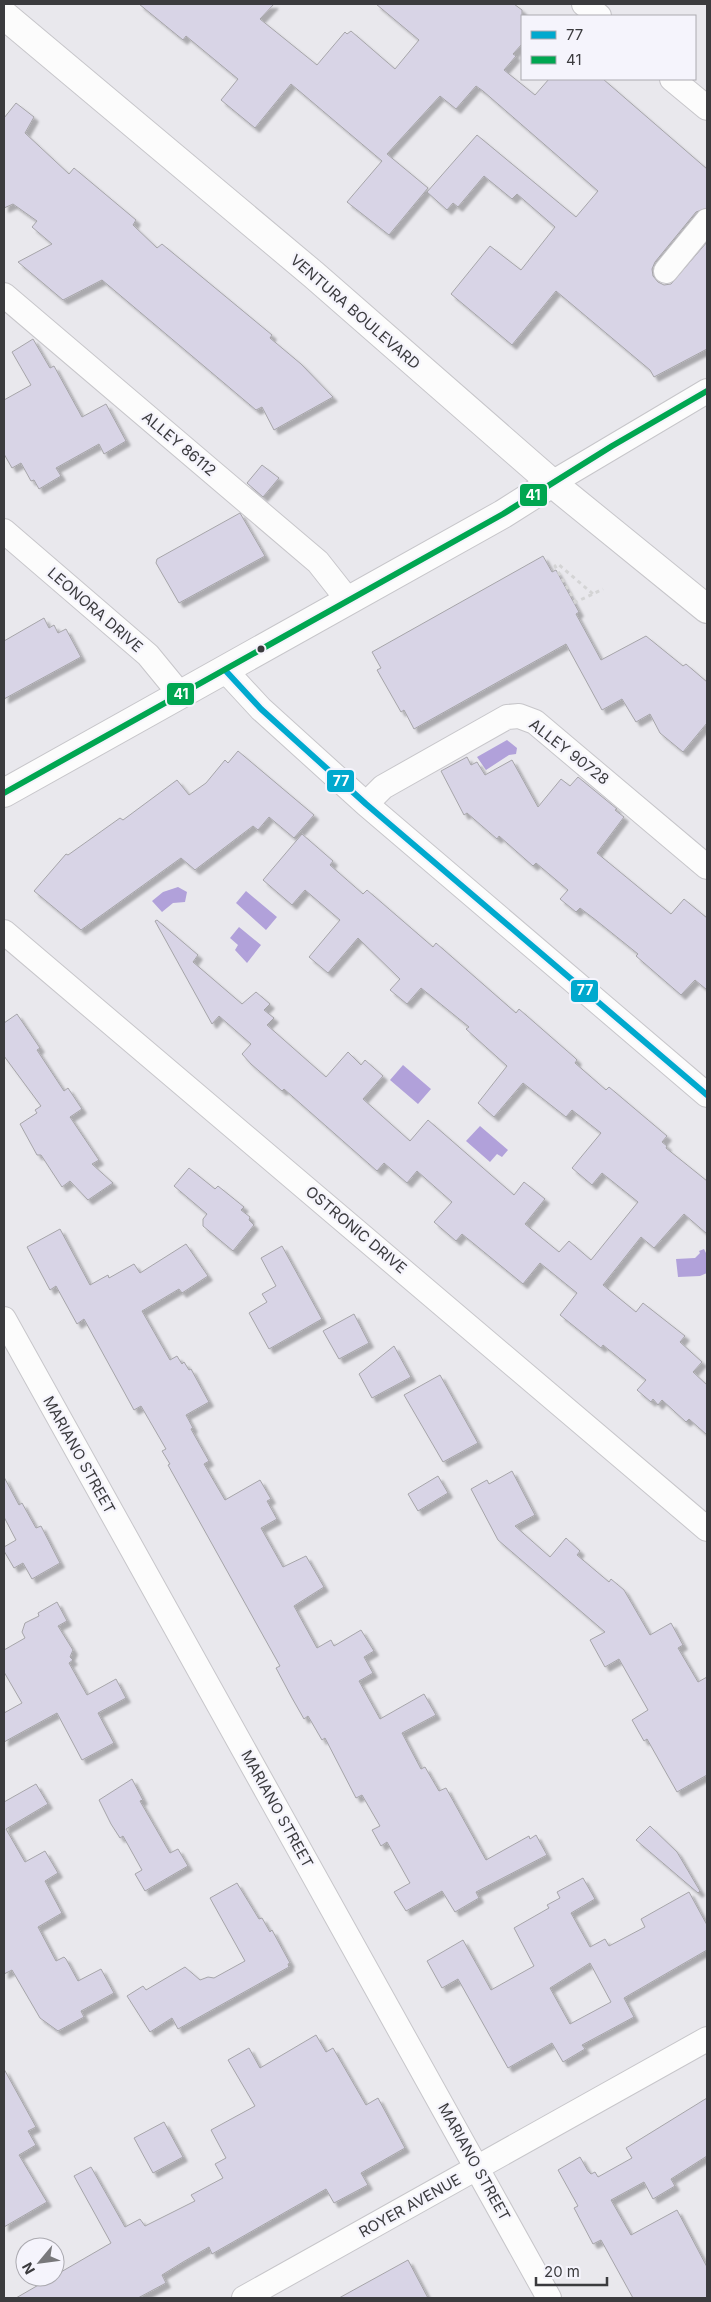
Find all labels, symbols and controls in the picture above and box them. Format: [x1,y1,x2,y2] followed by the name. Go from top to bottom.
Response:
[521,15,696,80] legend
[566,25,583,44] text: 77
[566,50,582,69] text: 41
[287,250,424,373] street label: VENTURA BOULEVARD
[138,407,220,480] street label: ALLEY 86112
[519,483,548,507] line badge: 41
[526,486,540,503] text: 41
[44,563,147,656] street label: LEONORA DRIVE
[256,644,266,654] unlabelled marker
[166,682,195,706] line badge: 41
[174,685,188,702] text: 41
[526,715,613,789] street label: ALLEY 90728
[326,769,355,793] line badge: 77
[333,772,349,789] text: 77
[570,979,599,1003] line badge: 77
[577,981,593,998] text: 77
[302,1182,411,1277] street label: OSTRONIC DRIVE
[39,1393,120,1517] street label: MARIANO STREET
[237,1747,318,1871] street label: MARIANO STREET
[434,2100,515,2224] street label: MARIANO STREET
[355,2170,464,2241] street label: ROYER AVENUE
[15,2237,65,2287] north arrow
[536,2254,607,2286] scale bar
[18,2260,38,2277] text: N
[544,2262,580,2281] text: 20 m

